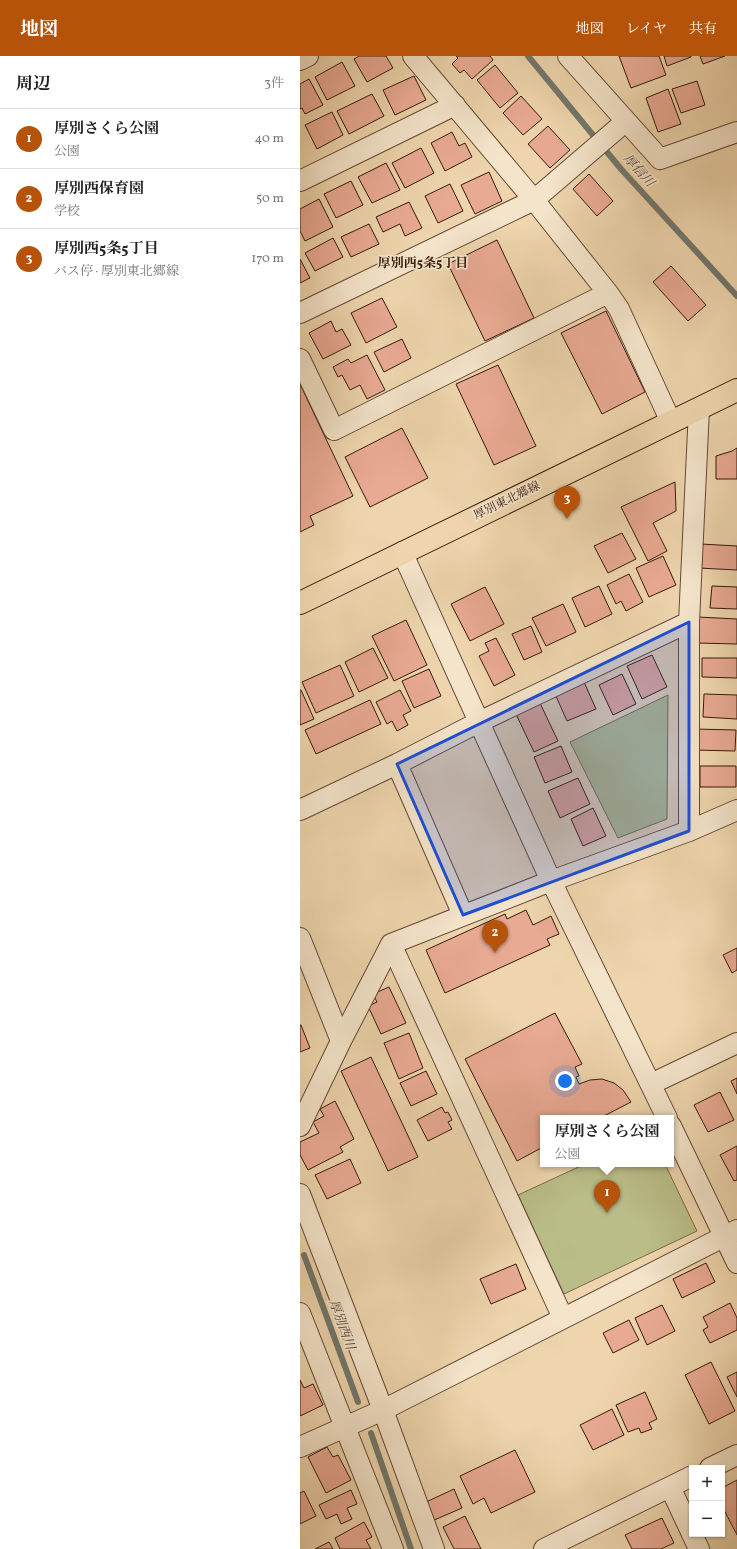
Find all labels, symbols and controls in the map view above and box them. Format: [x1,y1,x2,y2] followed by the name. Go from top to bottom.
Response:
[20,17,58,43] text: 地図
[576,20,604,39] text: 地図
[626,20,667,39] text: レイヤ
[689,20,717,39] text: 共有
[16,73,50,96] text: 周辺
[264,75,284,93] text: 3件
[54,119,159,140] text: 厚別さくら公園
[26,130,32,148] text: 1
[255,130,284,148] text: 40 m
[54,143,80,161] text: 公園
[618,150,659,193] water label: 厚信川
[54,179,144,200] text: 厚別西保育園
[26,190,32,208] text: 2
[256,190,284,208] text: 50 m
[54,203,80,221] text: 学校
[54,239,158,260] text: 厚別西5条5丁目
[26,250,32,268] text: 3
[251,250,284,268] text: 170 m
[378,255,468,273] district label: 厚別西5条5丁目
[54,263,179,281] text: バス停 · 厚別東北郷線
[471,478,543,524] street label: 厚別東北郷線
[554,486,580,519] pin: 3
[482,920,508,953] pin: 2
[555,1071,575,1091] your location
[540,1115,674,1167] popup
[554,1122,660,1143] text: 厚別さくら公園
[554,1146,581,1164] text: 公園
[594,1180,620,1213] pin: 1
[324,1297,359,1354] water label: 厚別西川
[689,1465,725,1537] map controls
[689,1465,725,1501] button: +
[689,1501,725,1537] button: −

